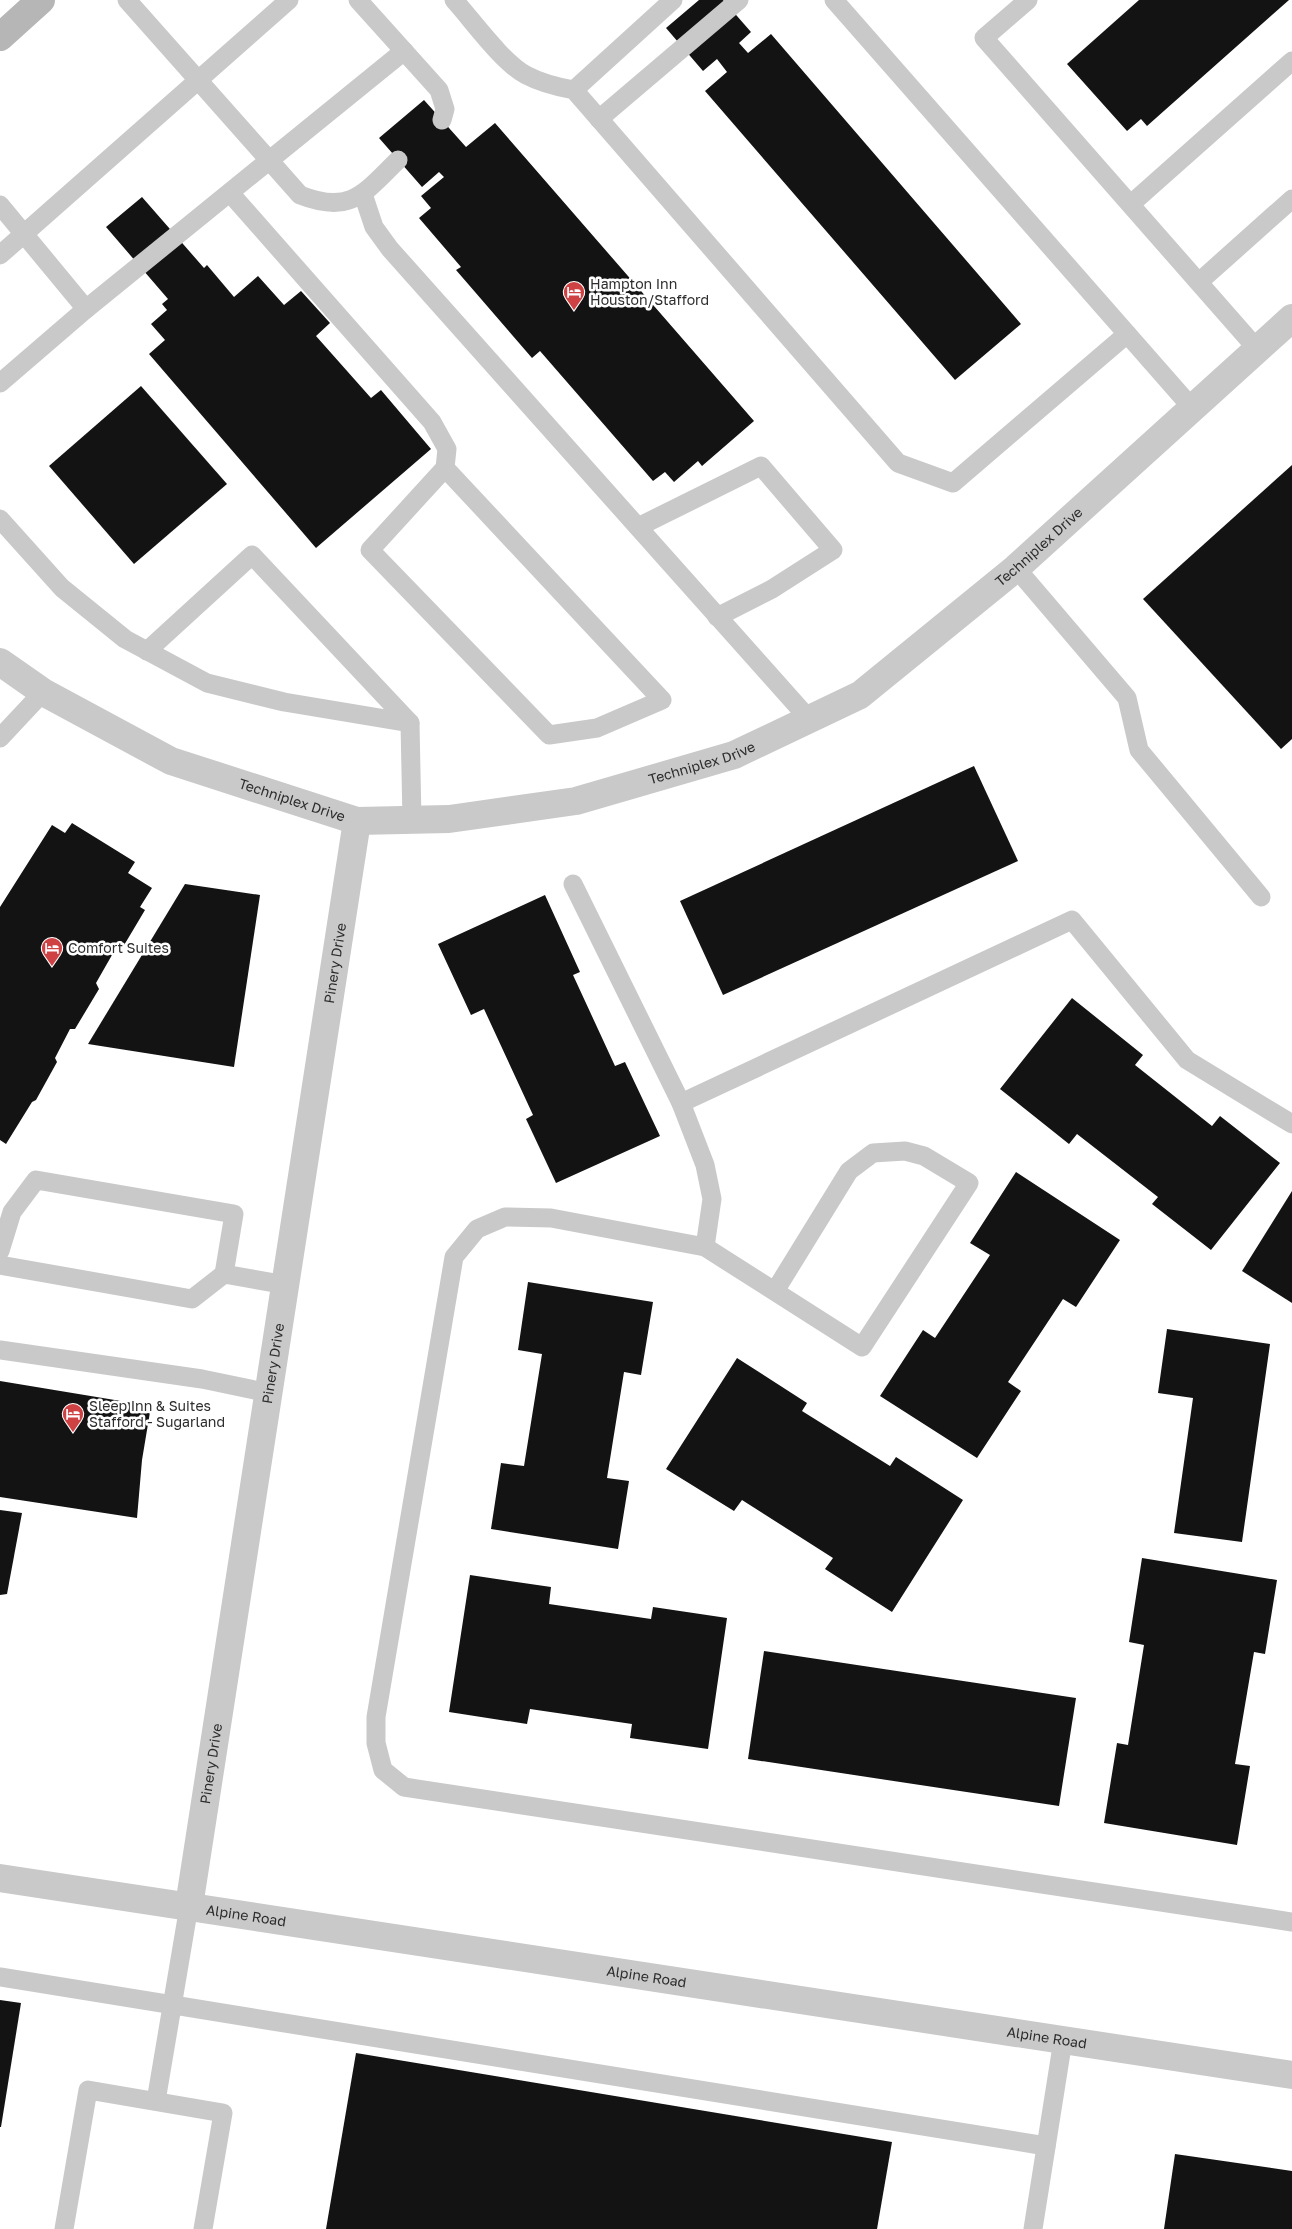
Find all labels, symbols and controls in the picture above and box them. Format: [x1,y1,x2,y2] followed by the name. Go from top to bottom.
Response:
[590,275,709,308] place label: Hampton Inn Houston/Stafford
[562,280,586,311] hotel icon: Hampton Inn Houston/Stafford
[991,503,1086,590] street label: Techniplex Drive
[646,737,758,787] street label: Techniplex Drive
[237,774,348,825] street label: Techniplex Drive
[320,922,349,1005] street label: Pinery Drive
[40,936,64,967] hotel icon: Comfort Suites
[68,939,169,956] place label: Comfort Suites
[258,1322,287,1405] street label: Pinery Drive
[89,1397,225,1430] place label: Sleep Inn & Suites Stafford - Sugarland
[61,1402,85,1433] hotel icon: Sleep Inn & Suites Stafford - Sugarland
[196,1722,225,1805] street label: Pinery Drive
[205,1901,287,1930] street label: Alpine Road
[605,1962,688,1991] street label: Alpine Road
[1006,2023,1088,2052] street label: Alpine Road

